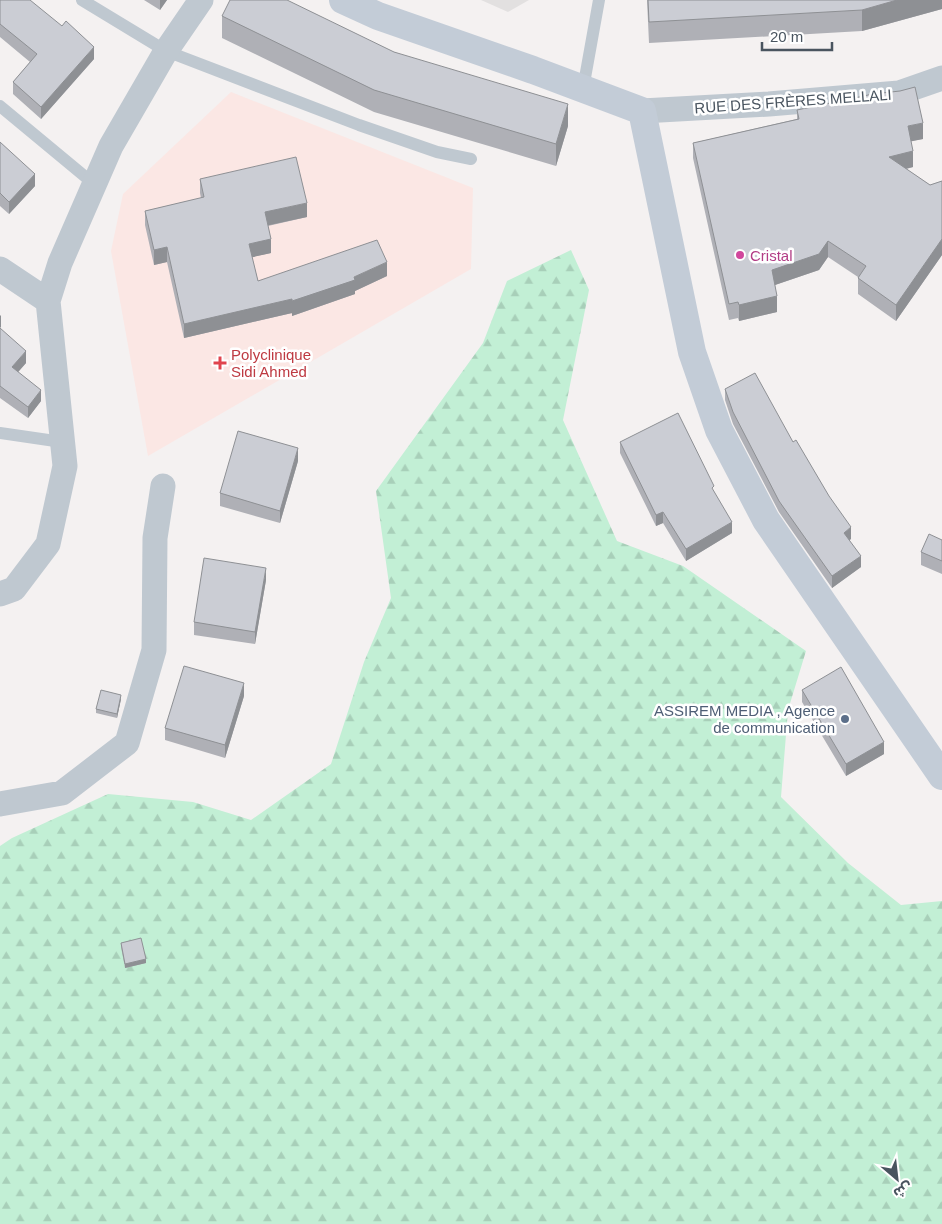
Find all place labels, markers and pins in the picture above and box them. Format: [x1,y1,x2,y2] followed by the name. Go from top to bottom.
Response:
[750,247,793,264] place label: Cristal
[734,249,746,261] marker: Cristal
[231,346,311,380] place label: Polyclinique Sidi Ahmed
[213,356,227,370] marker: Polyclinique Sidi Ahmed
[654,702,835,736] place label: ASSIREM MEDIA , Agence de communication
[839,713,851,725] marker: ASSIREM MEDIA , Agence de communication

